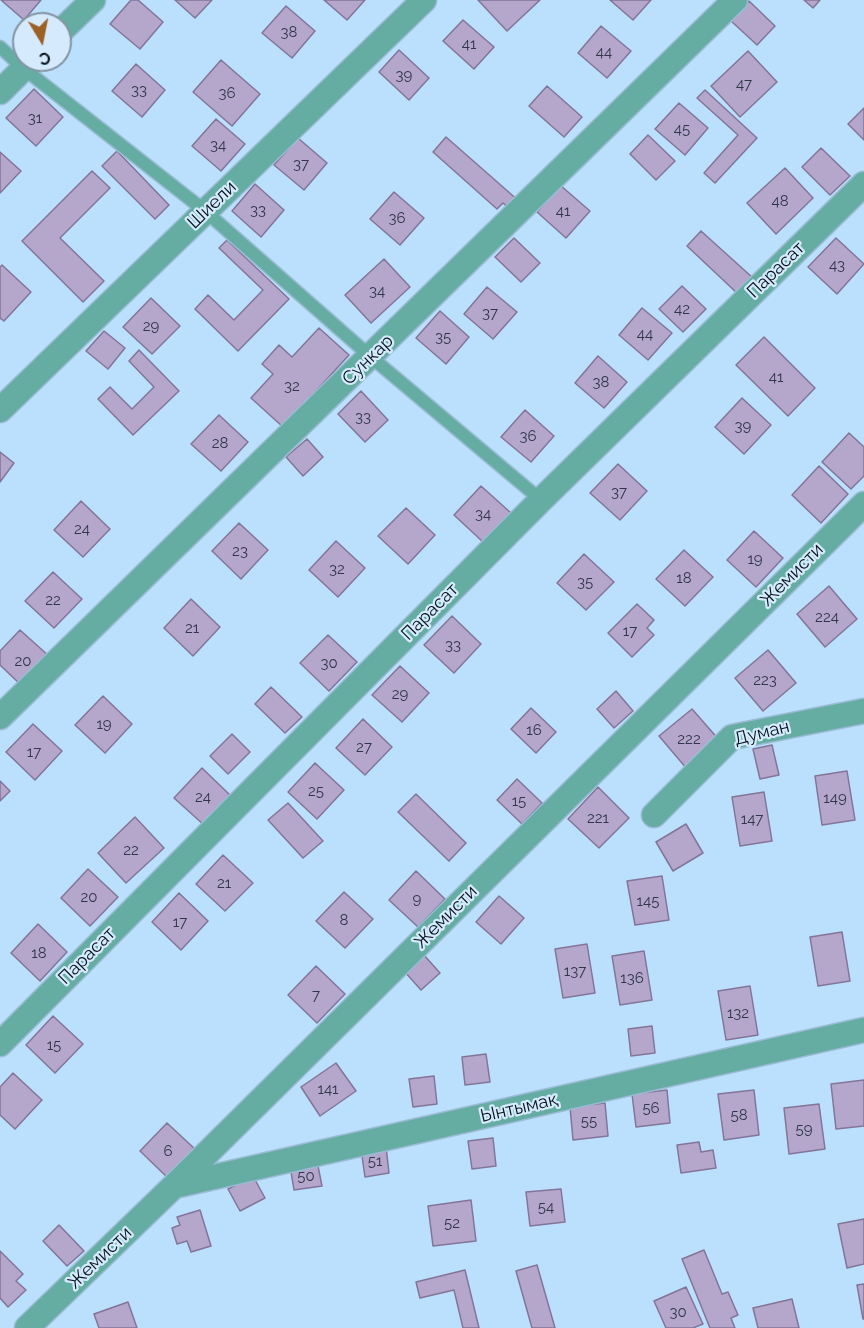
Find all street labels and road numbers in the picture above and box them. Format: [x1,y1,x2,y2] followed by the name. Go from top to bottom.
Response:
[183,177,241,233] street label: Шиели
[743,237,809,303] street label: Парасат
[338,330,398,390] street label: Сункар
[756,539,828,611] street label: Жемисти
[397,579,463,645] street label: Парасат
[732,716,792,750] street label: Думан
[410,881,482,953] street label: Жемисти
[54,923,120,989] street label: Парасат
[478,1089,560,1127] street label: Ынтымақ
[64,1222,136,1294] street label: Жемисти

